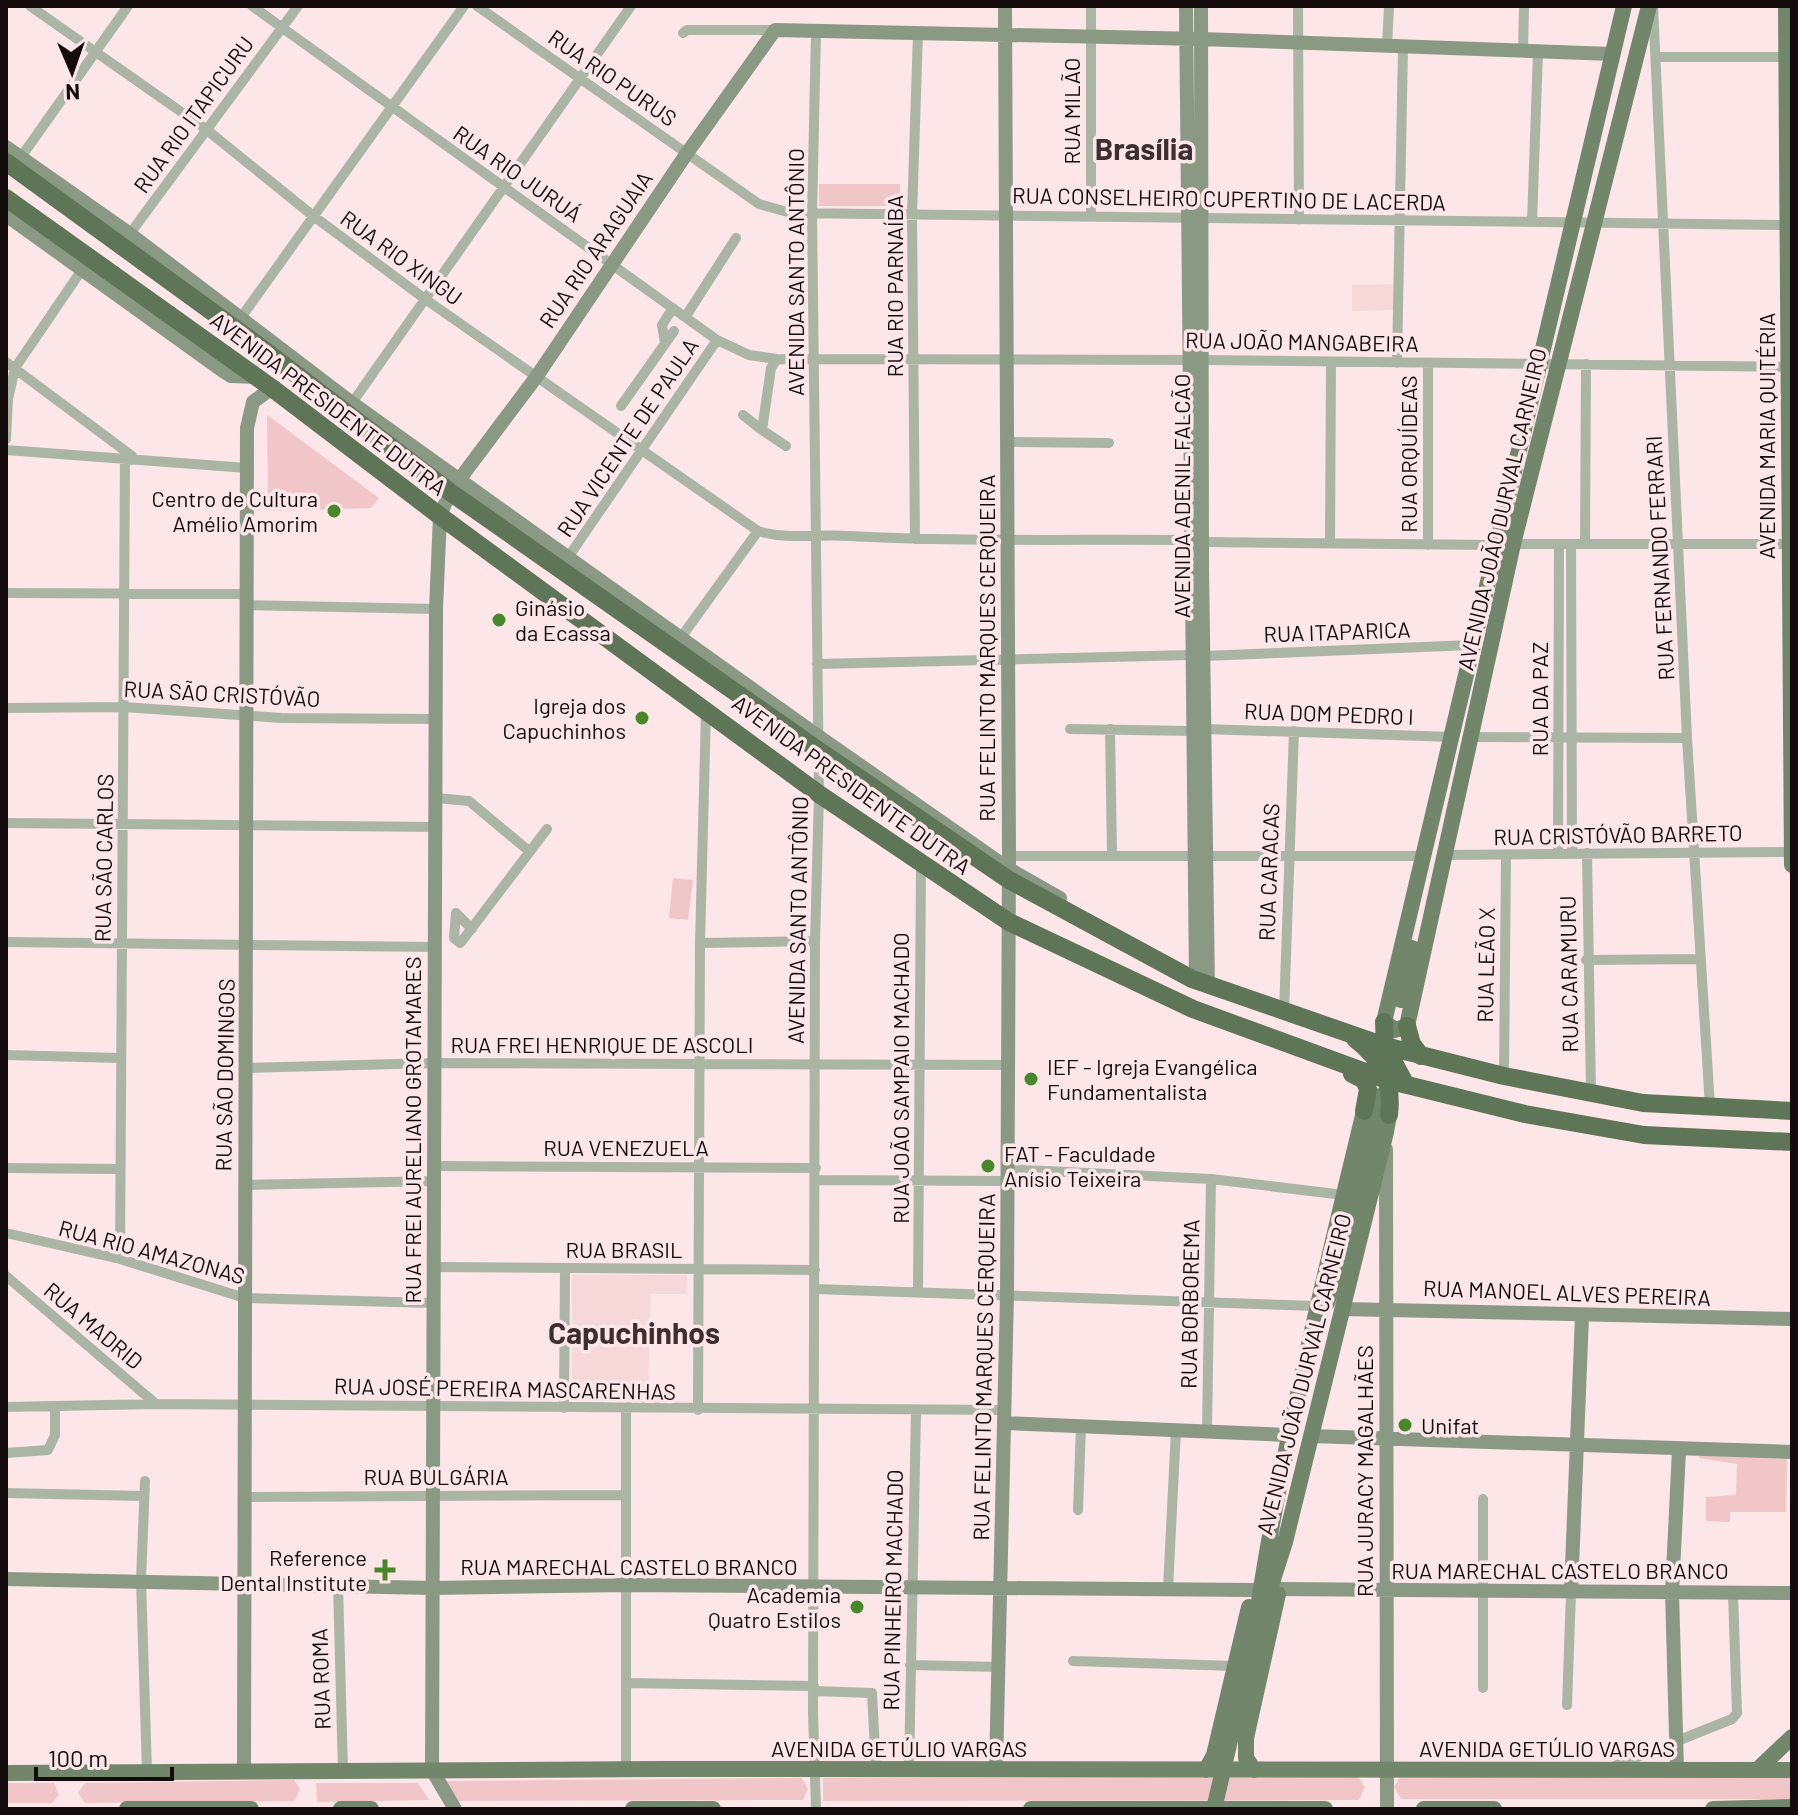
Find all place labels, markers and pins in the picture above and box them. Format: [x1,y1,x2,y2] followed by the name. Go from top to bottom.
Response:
[151,485,318,536] place label: Centro de Cultura Amélio Amorim
[325,502,343,520] marker: Centro de Cultura Amélio Amorim
[515,594,611,645] place label: Ginásio da Ecassa
[490,611,508,629] marker: Ginásio da Ecassa
[503,692,626,743] place label: Igreja dos Capuchinhos
[633,709,651,727] marker: Igreja dos Capuchinhos
[1047,1053,1258,1104] place label: IEF - Igreja Evangélica Fundamentalista
[1022,1070,1040,1088] marker: IEF - Igreja Evangélica Fundamentalista
[1004,1140,1156,1191] place label: FAT - Faculdade Anísio Teixeira
[979,1157,997,1175] marker: FAT - Faculdade Anísio Teixeira
[1421,1412,1479,1438] place label: Unifat
[1396,1416,1414,1434] marker: Unifat
[220,1544,367,1595] place label: Reference Dental Institute
[374,1559,396,1581] marker: Reference Dental Institute
[708,1581,841,1632] place label: Academia Quatro Estilos
[848,1598,866,1616] marker: Academia Quatro Estilos

